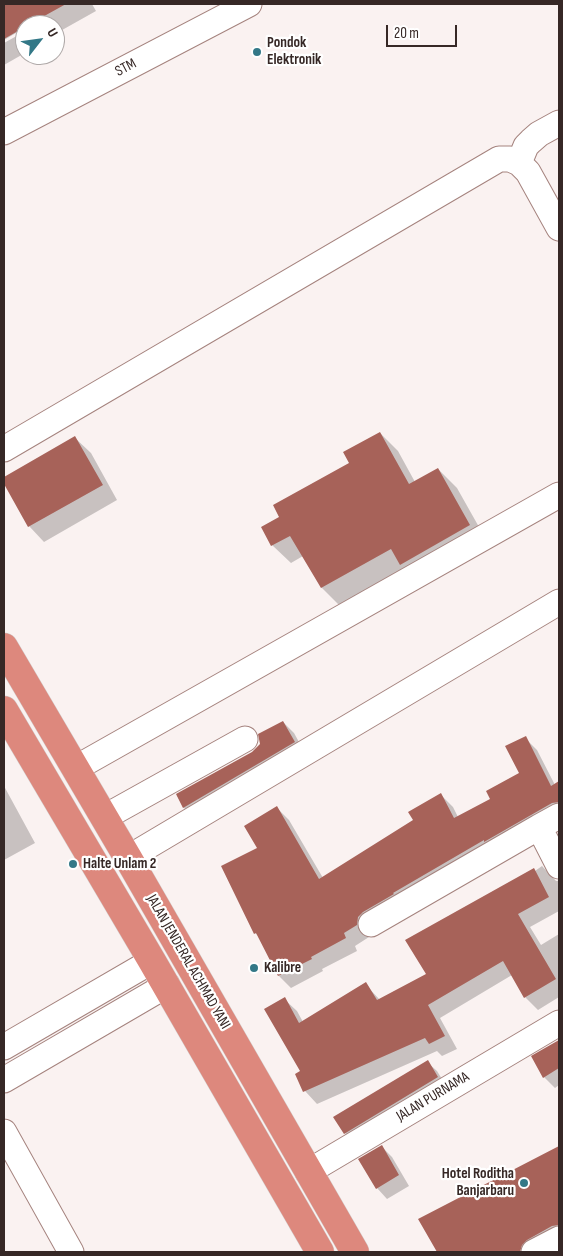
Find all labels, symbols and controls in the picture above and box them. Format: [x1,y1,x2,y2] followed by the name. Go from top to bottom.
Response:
[15,15,65,65] north arrow
[388,15,459,47] scale bar
[394,24,419,43] text: 20 m
[43,25,62,40] text: U
[267,34,321,69] place label: Pondok Elektronik
[251,46,263,58] marker: Pondok Elektronik
[112,55,140,81] street label: STM
[83,855,156,873] place label: Halte Unlam 2
[67,858,79,870] marker: Halte Unlam 2
[142,892,234,1032] street label: JALAN JENDERAL ACHMAD YANI
[264,959,301,977] place label: Kalibre
[248,962,260,974] marker: Kalibre
[393,1068,473,1126] street label: JALAN PURNAMA
[442,1165,514,1200] place label: Hotel Roditha Banjarbaru
[518,1177,530,1189] marker: Hotel Roditha Banjarbaru

